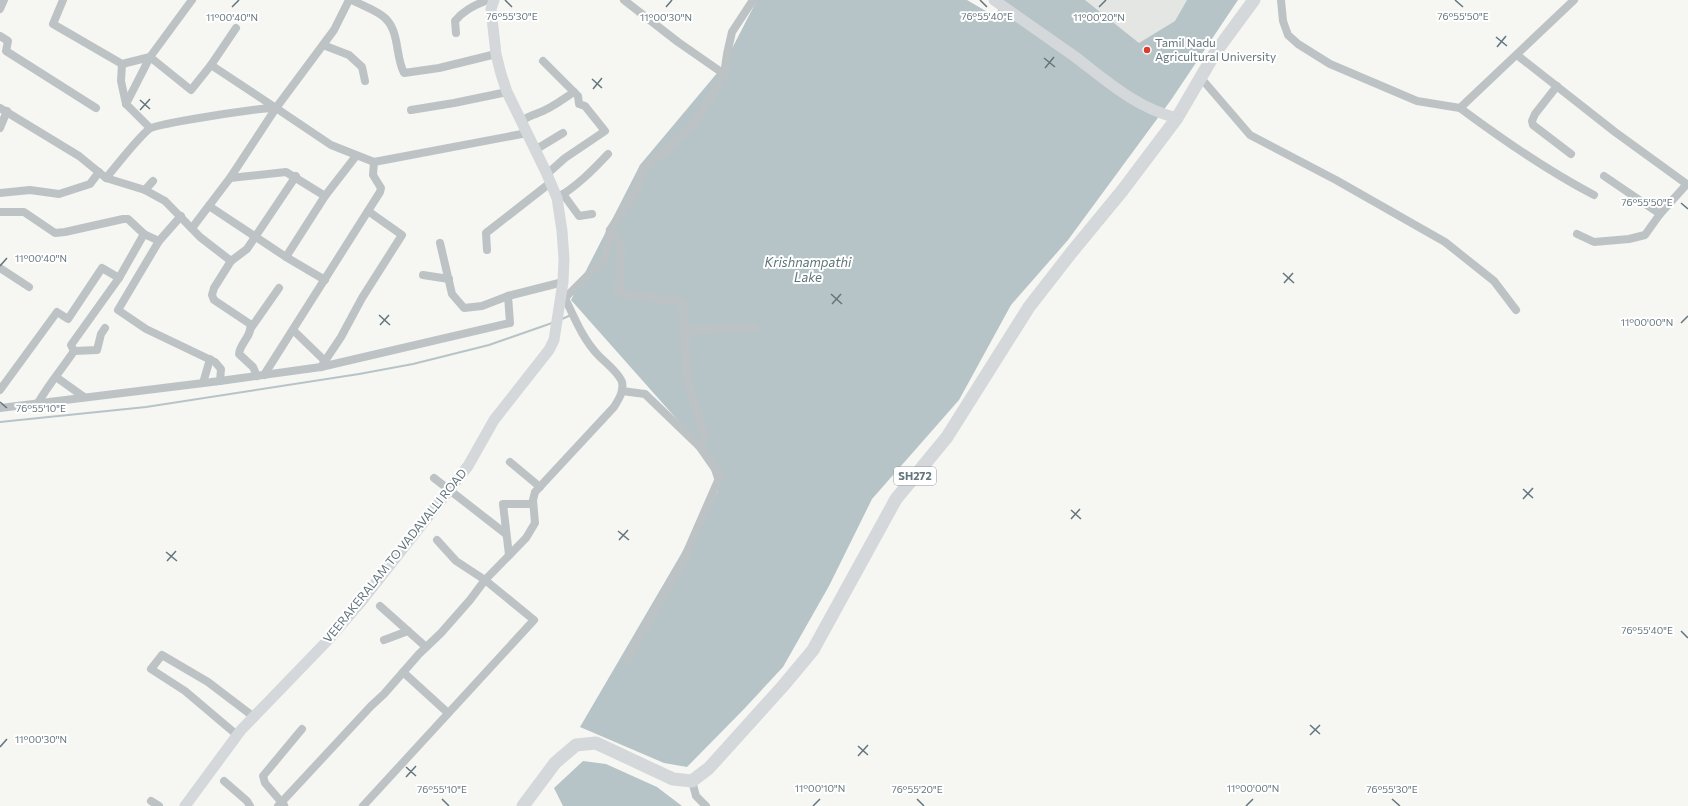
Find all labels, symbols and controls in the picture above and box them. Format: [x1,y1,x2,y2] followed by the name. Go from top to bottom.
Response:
[486,10,538,22] text: 76°55'30"E
[961,10,1013,22] text: 76°55'40"E
[1437,10,1489,22] text: 76°55'50"E
[206,11,258,23] text: 11°00'40"N
[640,11,692,23] text: 11°00'30"N
[1073,11,1125,23] text: 11°00'20"N
[1155,35,1276,63] place label: Tamil Nadu Agricultural University
[1142,45,1152,55] marker: Tamil Nadu Agricultural University
[1621,196,1673,208] text: 76°55'50"E
[15,252,67,264] text: 11°00'40"N
[765,254,852,285] water label: Krishnampathi Lake
[1621,316,1673,328] text: 11°00'00"N
[16,402,66,414] text: 76°55'10"E
[320,465,469,645] street label: VEERAKERALAM TO VADAVALLI ROAD
[894,467,936,485] road number: SH272
[1621,624,1673,636] text: 76°55'40"E
[15,733,67,745] text: 11°00'30"N
[795,782,845,794] text: 11°00'10"N
[1227,782,1279,794] text: 11°00'00"N
[417,783,467,795] text: 76°55'10"E
[891,783,943,795] text: 76°55'20"E
[1366,783,1418,795] text: 76°55'30"E

